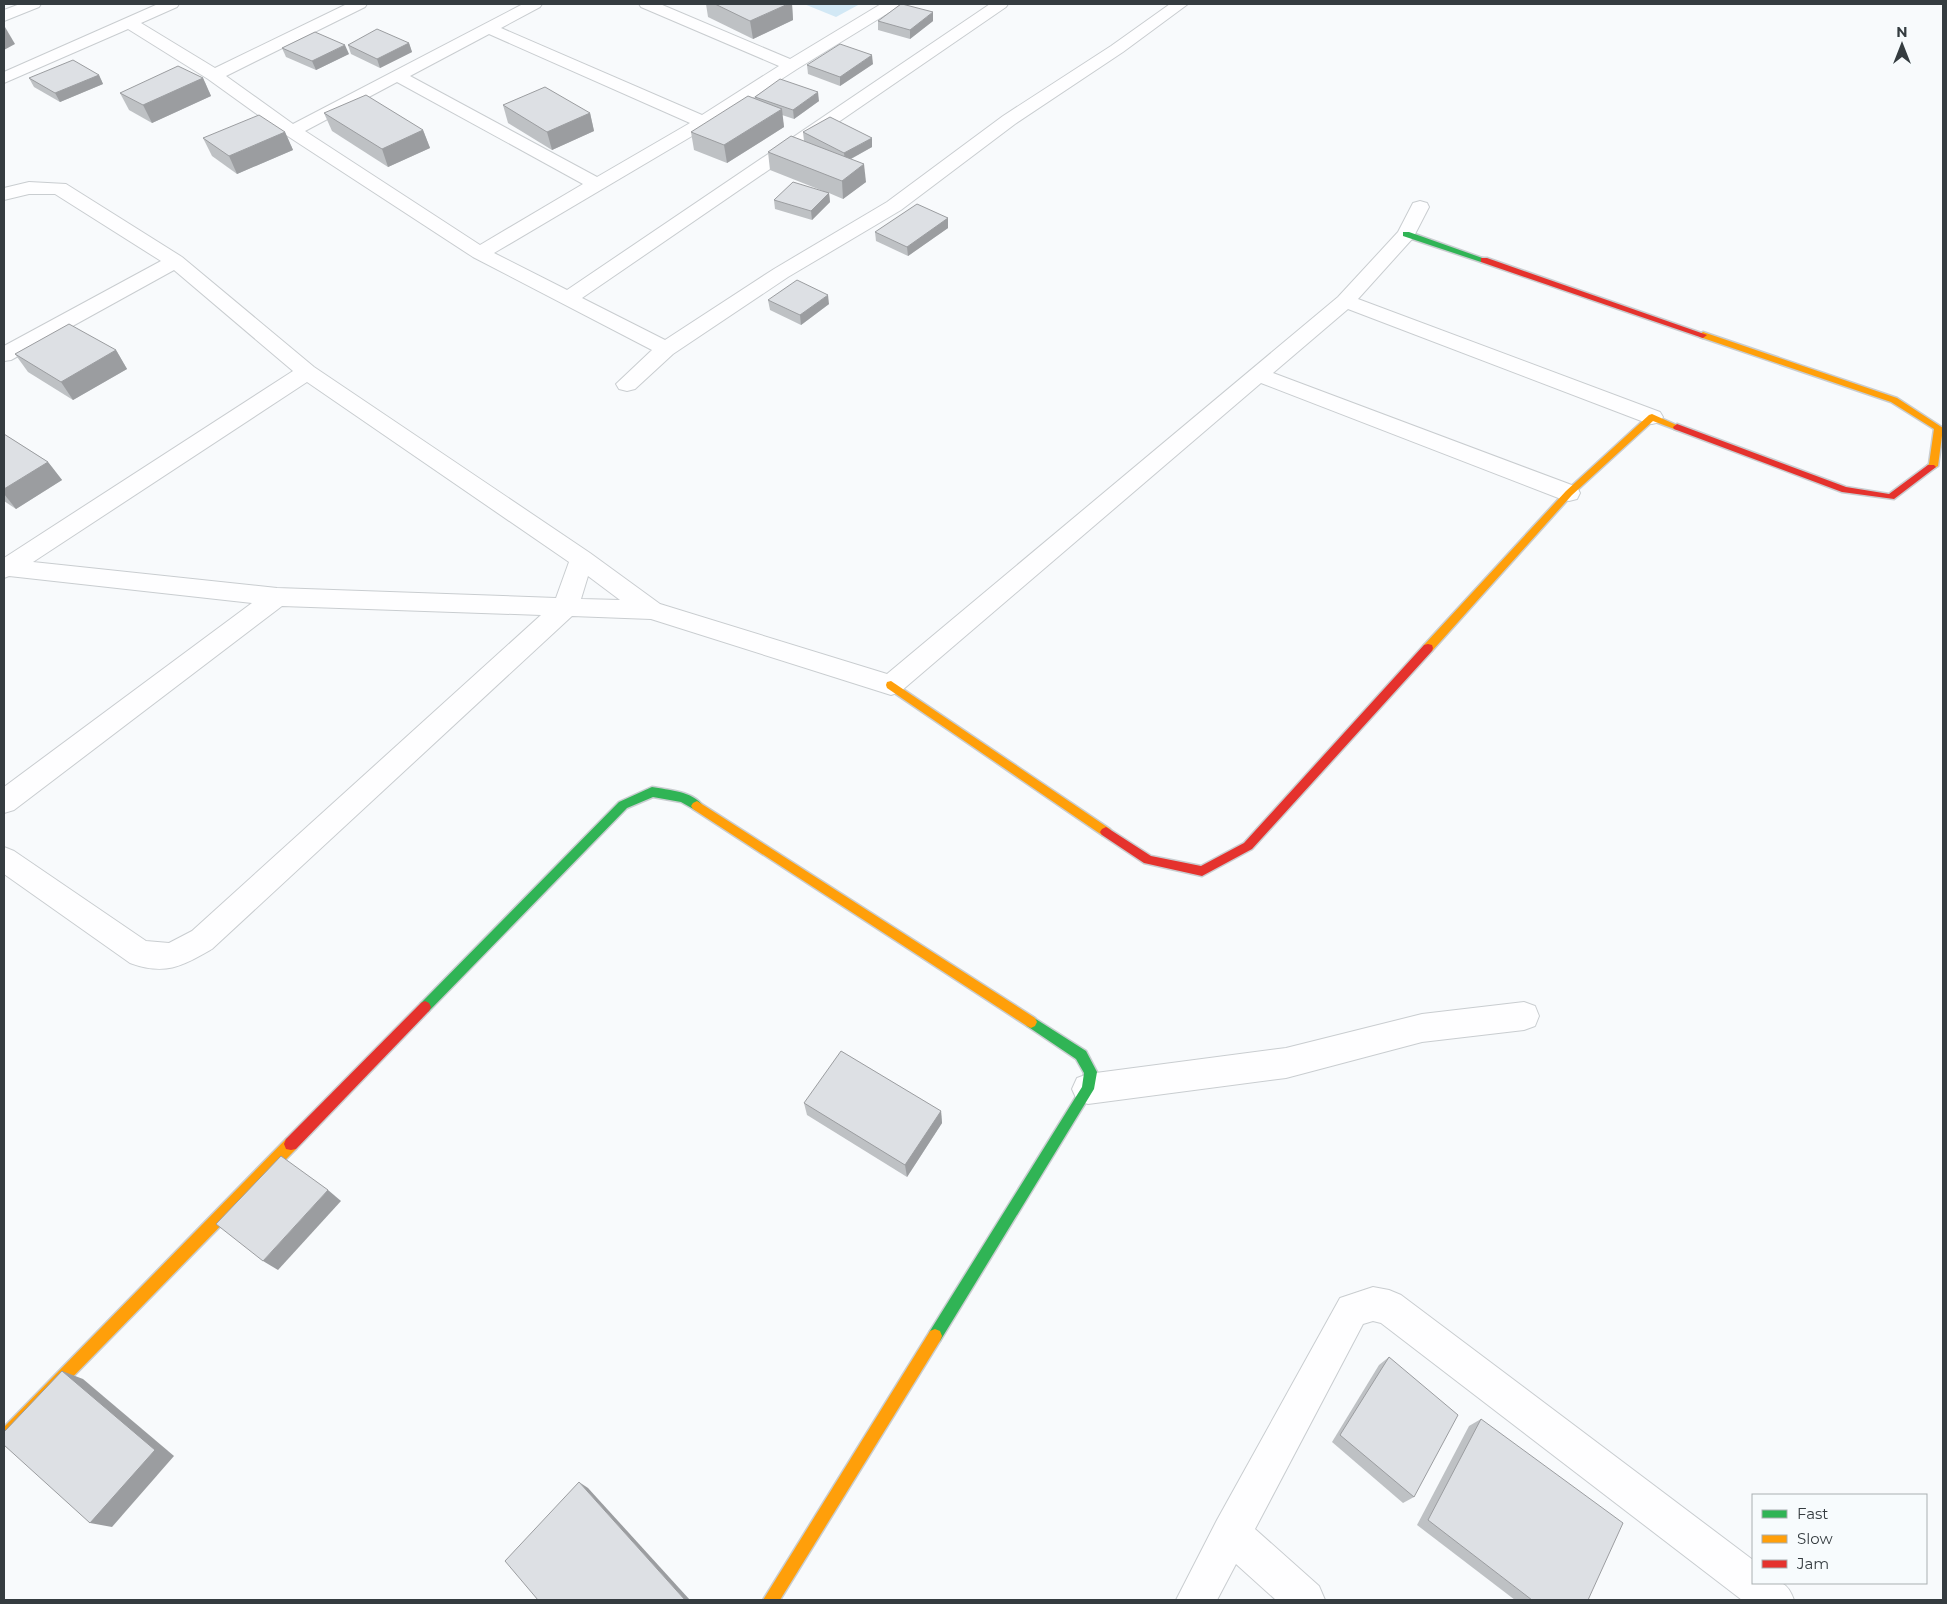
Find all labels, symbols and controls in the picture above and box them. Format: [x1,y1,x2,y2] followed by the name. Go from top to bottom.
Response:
[1877,20,1927,70] north arrow
[1896,23,1908,41] text: N
[1752,1494,1927,1584] legend
[1797,1504,1828,1523] text: Fast
[1797,1529,1833,1548] text: Slow
[1796,1554,1829,1573] text: Jam

